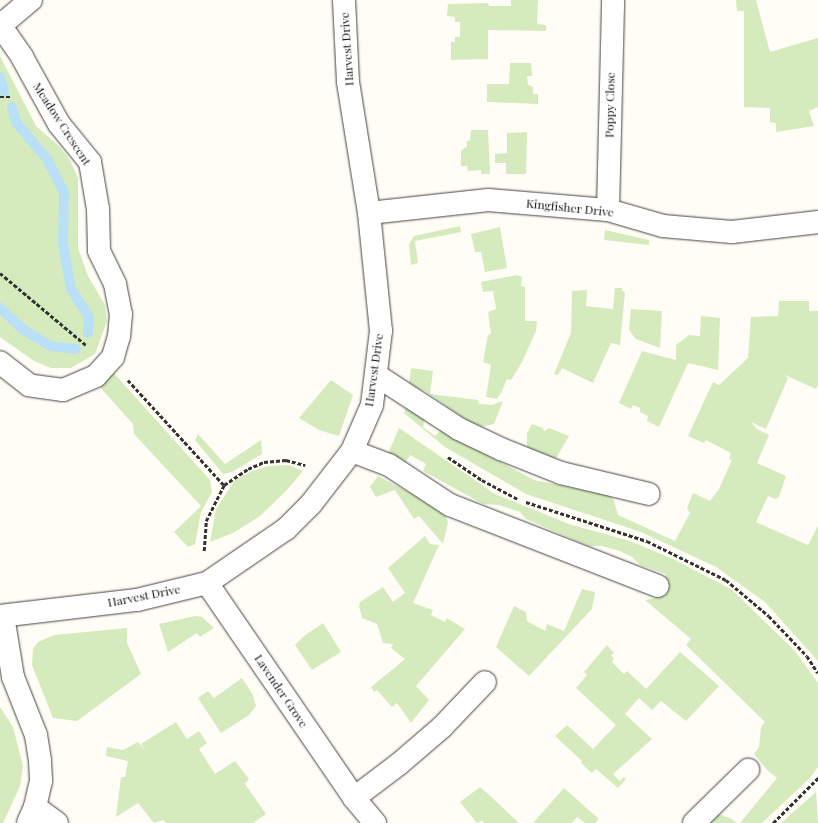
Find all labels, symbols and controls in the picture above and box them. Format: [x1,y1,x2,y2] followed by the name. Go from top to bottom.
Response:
[337,12,357,86] street label: Harvest Drive
[602,72,618,138] street label: Poppy Close
[30,80,94,168] street label: Meadow Crescent
[525,196,615,220] street label: Kingfisher Drive
[362,332,386,408] street label: Harvest Drive
[106,582,182,610] street label: Harvest Drive
[251,652,311,730] street label: Lavender Grove

